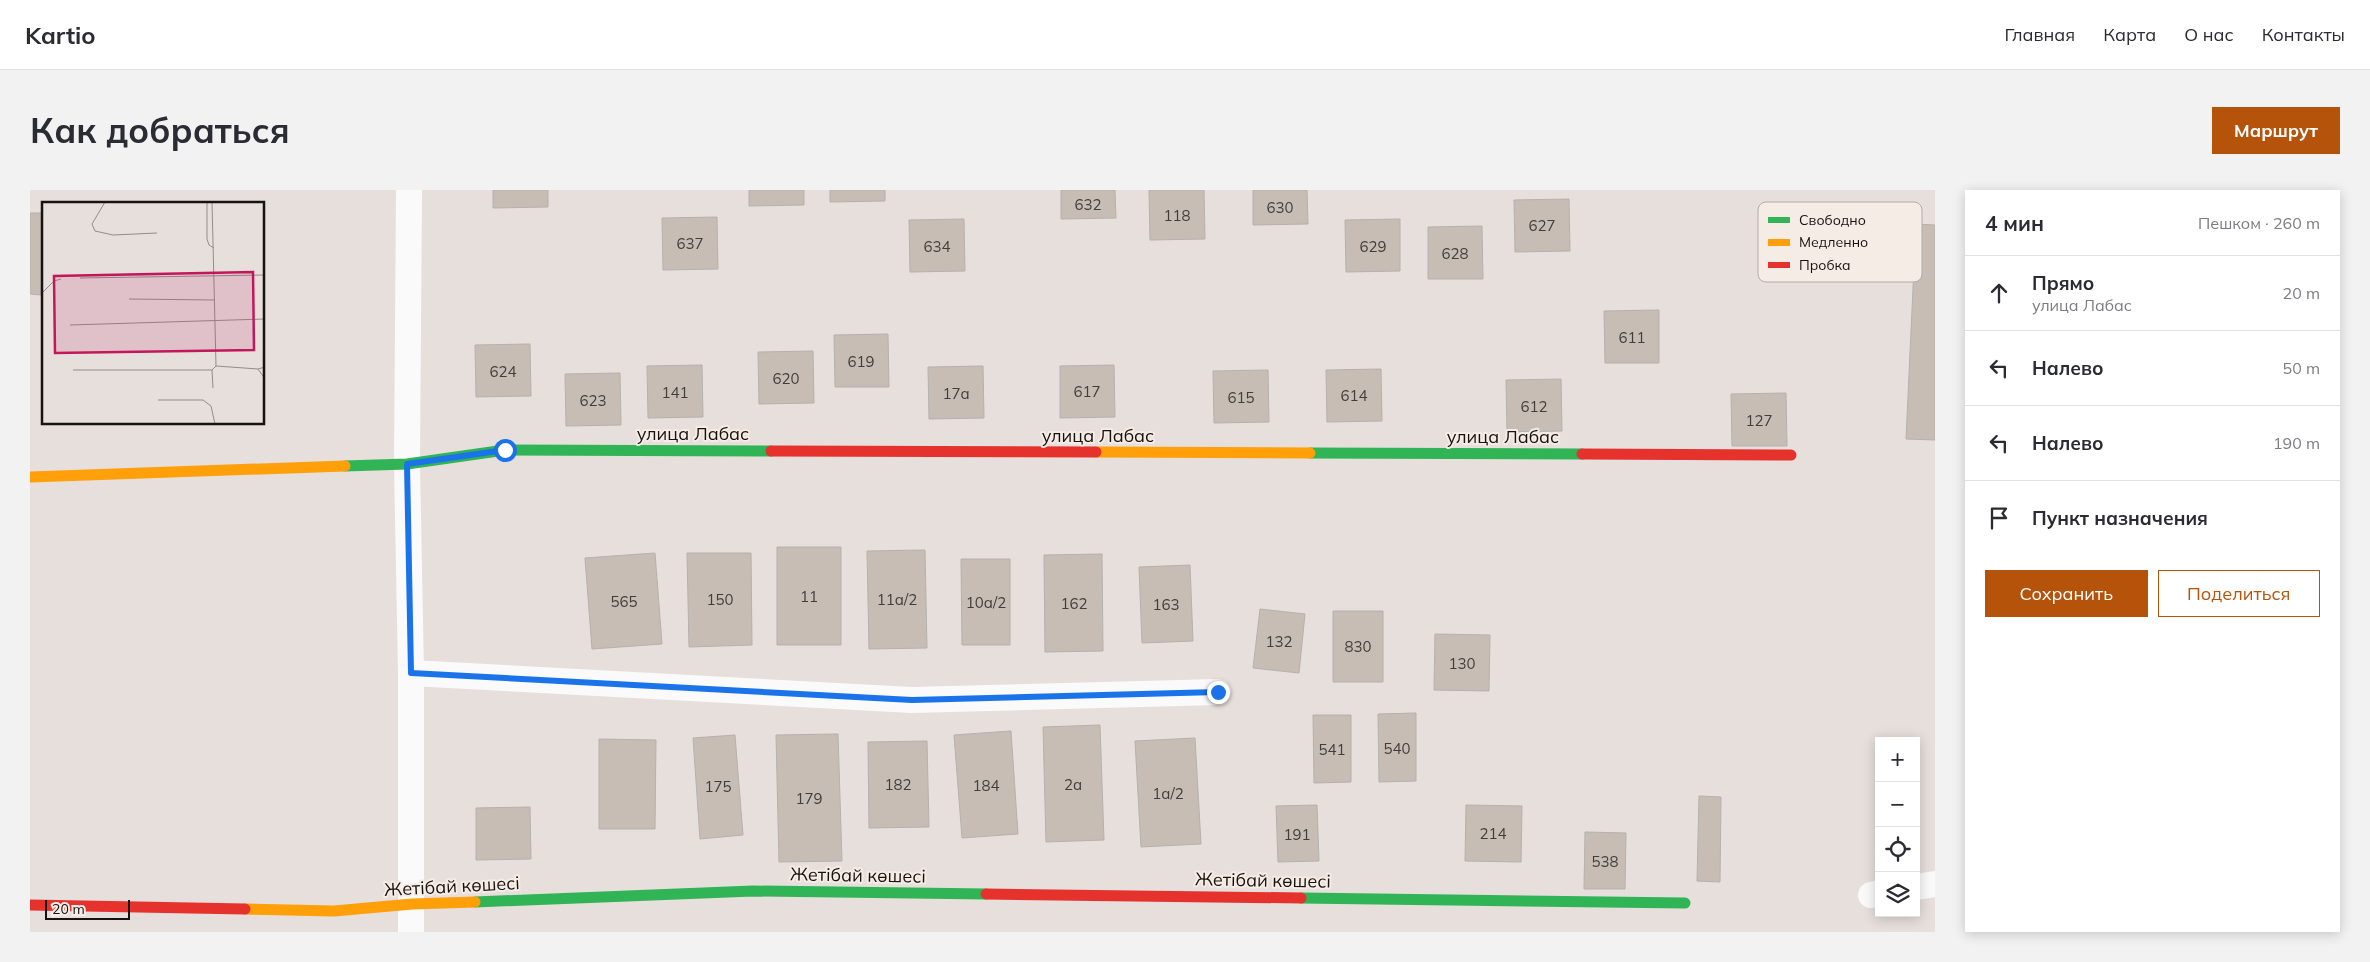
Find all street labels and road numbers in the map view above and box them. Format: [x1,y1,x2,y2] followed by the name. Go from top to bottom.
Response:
[637,422,749,445] street label: улица Лабас
[1042,424,1154,447] street label: улица Лабас
[1447,425,1559,448] street label: улица Лабас
[790,862,926,888] street label: Жетібай көшесі
[1195,867,1331,893] street label: Жетібай көшесі
[384,871,520,901] street label: Жетібай көшесі

